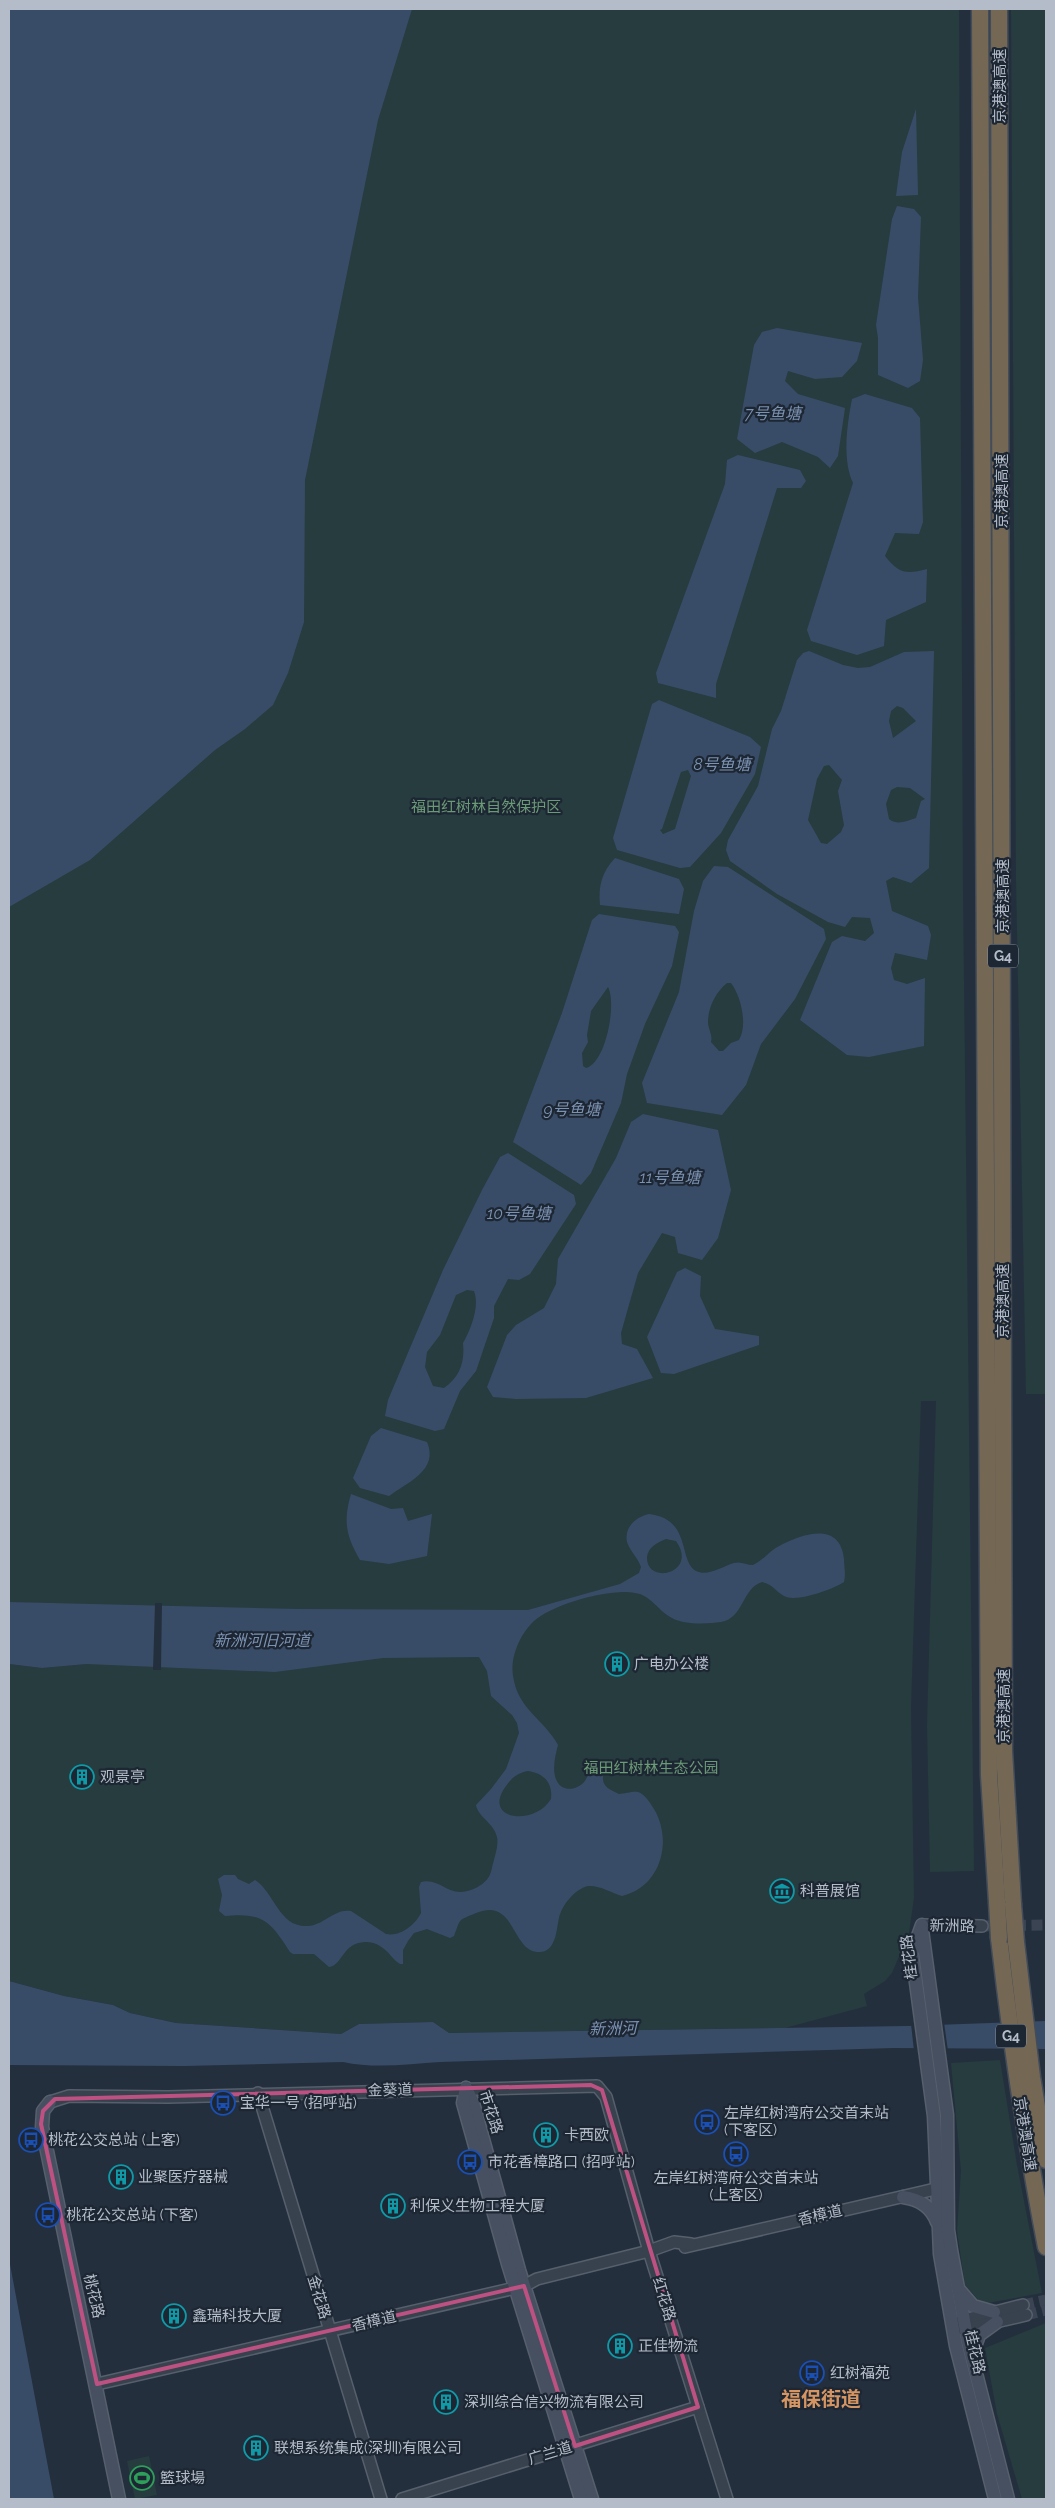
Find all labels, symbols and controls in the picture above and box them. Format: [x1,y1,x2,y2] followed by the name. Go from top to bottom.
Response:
[991,48,1009,124] street label: 京港澳高速
[744,404,804,423] water label: 7号鱼塘
[993,453,1011,529] street label: 京港澳高速
[693,755,754,774] water label: 8号鱼塘
[411,798,561,816] park label: 福田红树林自然保护区
[994,858,1012,934] street label: 京港澳高速
[988,944,1018,968] road number: G4
[543,1100,604,1119] water label: 9号鱼塘
[639,1168,704,1187] water label: 11号鱼塘
[487,1204,554,1223] water label: 10号鱼塘
[994,1263,1012,1339] street label: 京港澳高速
[214,1631,312,1650] water label: 新洲河旧河道
[604,1651,630,1677] building icon: 广电办公楼
[634,1655,709,1673] place label: 广电办公楼
[995,1668,1013,1744] street label: 京港澳高速
[583,1759,719,1777] park label: 福田红树林生态公园
[69,1764,95,1790] building icon: 观景亭
[100,1768,145,1786] place label: 观景亭
[769,1878,795,1904] museum icon: 科普展馆
[800,1882,860,1900] place label: 科普展馆
[929,1917,975,1935] street label: 新洲路
[897,1934,921,1980] street label: 桂花路
[589,2019,640,2038] water label: 新洲河
[996,2024,1026,2048] road number: G4
[367,2081,413,2099] street label: 金葵道
[475,2088,507,2136] street label: 市花路
[210,2090,236,2116] bus stop icon: 宝华一号 (招呼站)
[240,2094,357,2112] place label: 宝华一号 (招呼站)
[1010,2096,1040,2172] street label: 京港澳高速
[724,2104,889,2139] place label: 左岸红树湾府公交首末站 (下客区)
[694,2109,720,2135] bus stop icon: 左岸红树湾府公交首末站 (下客区)
[533,2122,559,2148] building icon: 卡西欧
[564,2126,609,2144] place label: 卡西欧
[18,2127,44,2153] bus stop icon: 桃花公交总站 (上客)
[48,2131,180,2149] place label: 桃花公交总站 (上客)
[723,2141,749,2167] bus stop icon: 左岸红树湾府公交首末站 (上客区)
[457,2149,483,2175] bus stop icon: 市花香樟路口 (招呼站)
[488,2153,635,2171] place label: 市花香樟路口 (招呼站)
[108,2164,134,2190] building icon: 业聚医疗器械
[138,2168,228,2186] place label: 业聚医疗器械
[653,2169,819,2204] place label: 左岸红树湾府公交首末站 (上客区)
[380,2193,406,2219] building icon: 利保义生物工程大厦
[410,2197,545,2215] place label: 利保义生物工程大厦
[796,2201,844,2229] street label: 香樟道
[35,2202,61,2228] bus stop icon: 桃花公交总站 (下客)
[66,2206,198,2224] place label: 桃花公交总站 (下客)
[80,2272,108,2320] street label: 桃花路
[304,2273,334,2321] street label: 金花路
[649,2275,679,2323] street label: 红花路
[161,2303,187,2329] building icon: 鑫瑞科技大厦
[192,2307,282,2325] place label: 鑫瑞科技大厦
[350,2307,398,2335] street label: 香樟道
[961,2328,989,2376] street label: 桂花路
[607,2333,633,2359] building icon: 正佳物流
[638,2337,698,2355] place label: 正佳物流
[799,2360,825,2386] bus stop icon: 红树福苑
[830,2364,890,2382] place label: 红树福苑
[781,2387,861,2411] district label: 福保街道
[433,2389,459,2415] building icon: 深圳综合信兴物流有限公司
[464,2393,644,2411] place label: 深圳综合信兴物流有限公司
[243,2435,269,2461] building icon: 联想系统集成(深圳)有限公司
[526,2438,574,2468] street label: 广兰道
[274,2439,462,2457] place label: 联想系统集成(深圳)有限公司
[129,2465,155,2491] sports icon: 籃球場
[160,2469,205,2487] place label: 籃球場

